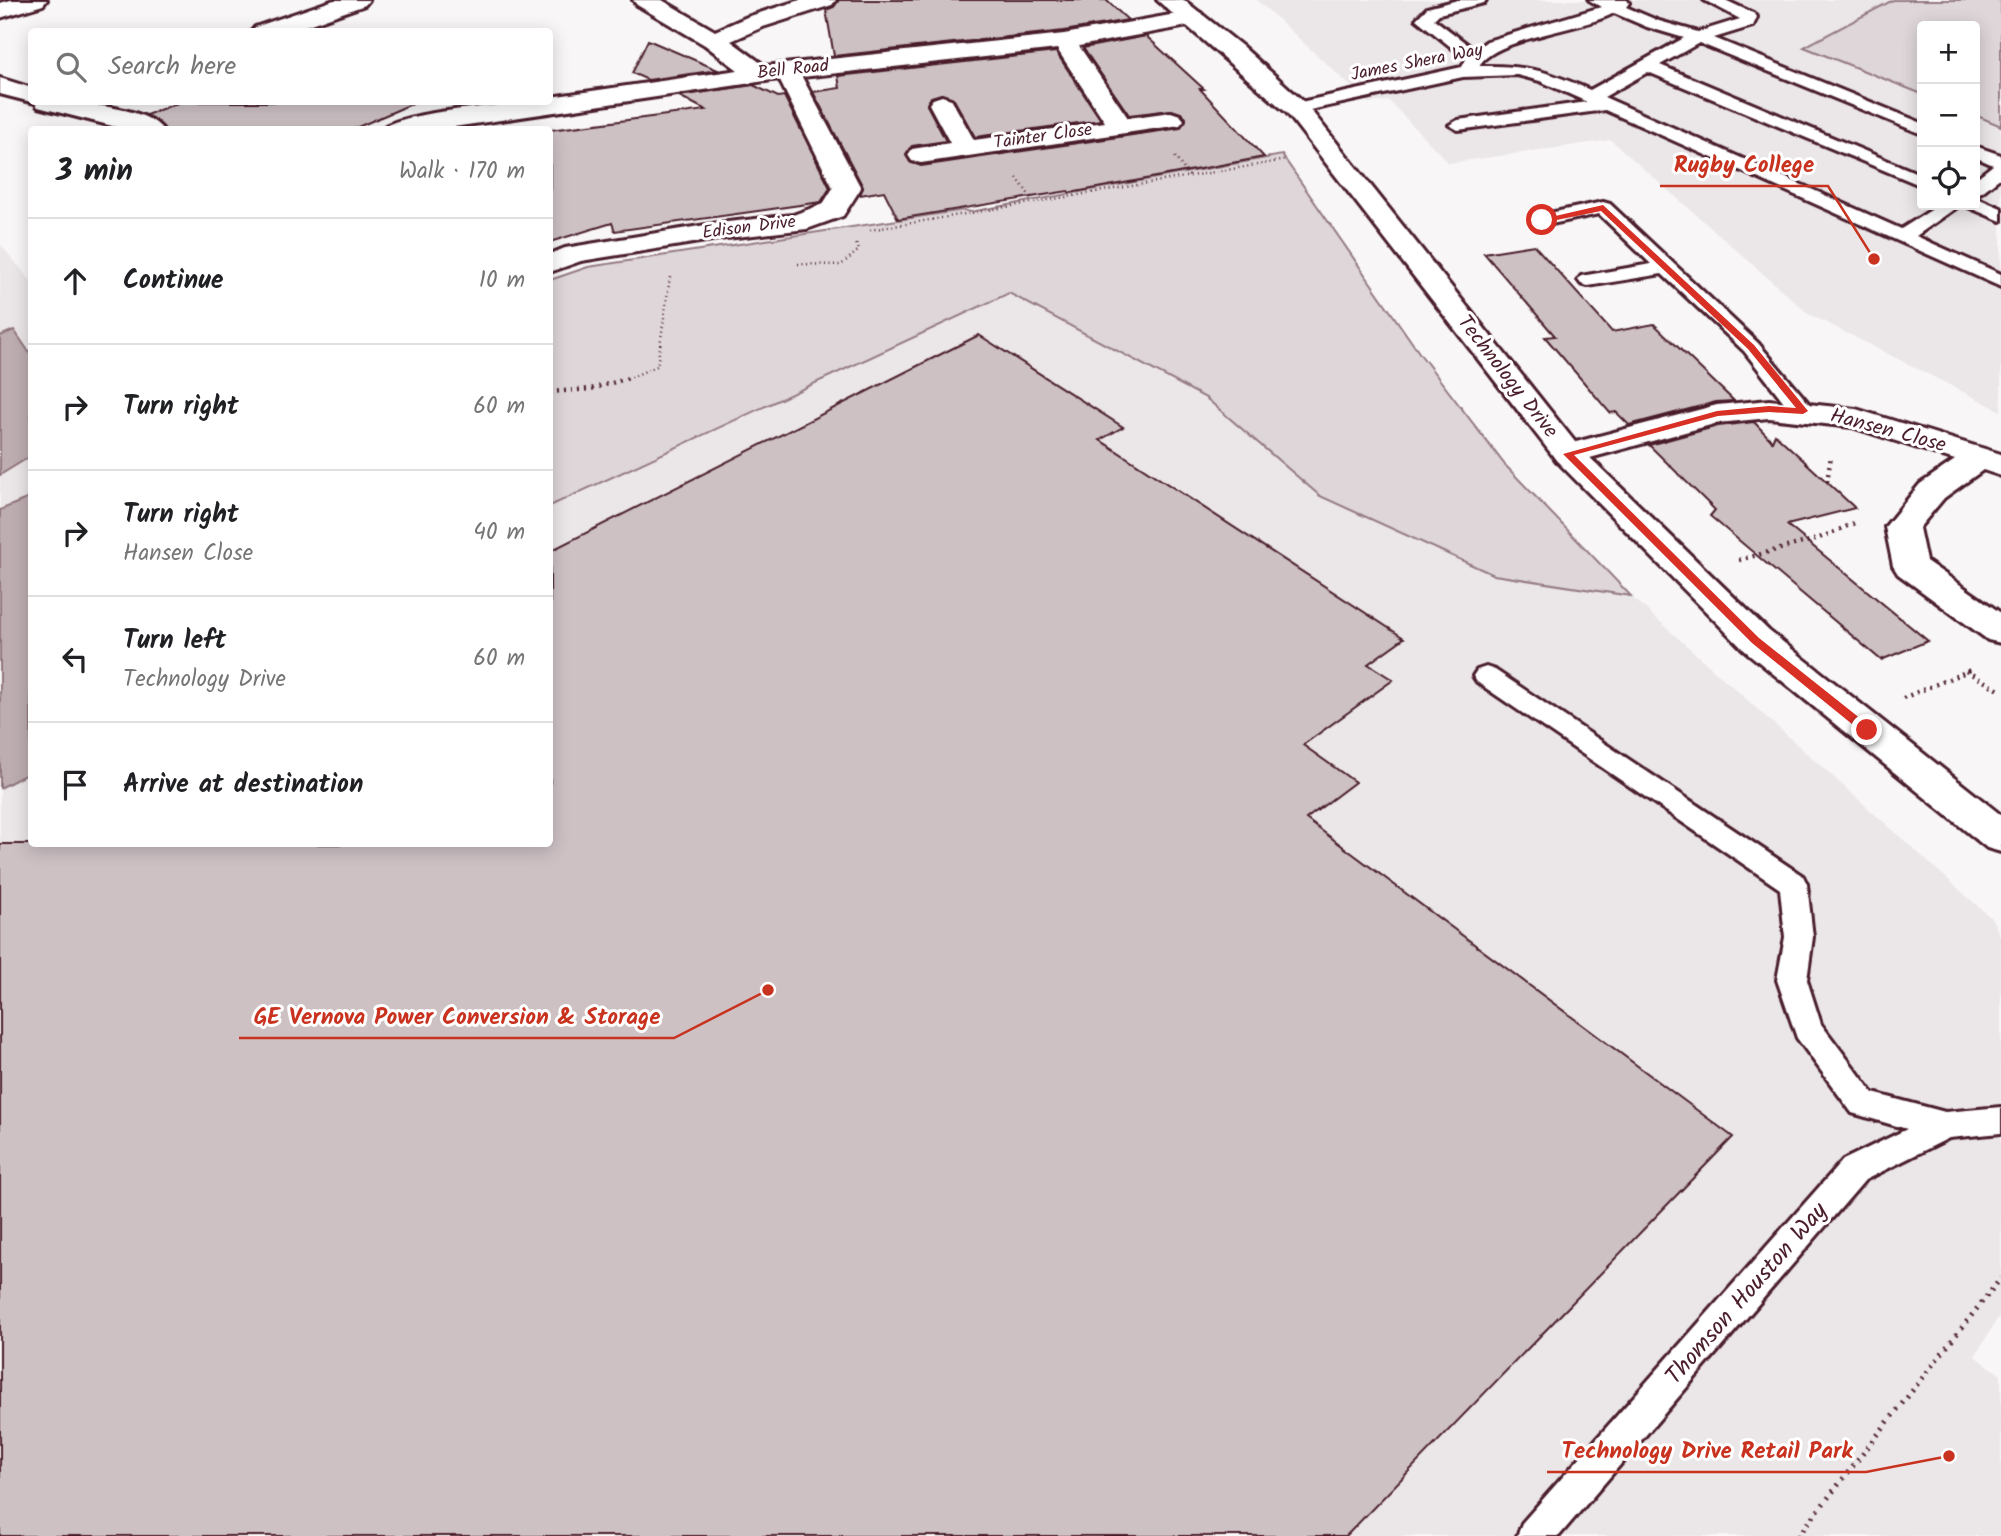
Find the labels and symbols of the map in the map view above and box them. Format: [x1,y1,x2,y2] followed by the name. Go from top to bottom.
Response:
[1348,36,1486,90] street label: James Shera Way
[756,52,831,88] street label: Bell Road
[992,116,1094,158] street label: Tainter Close
[1660,142,1828,186] callout: Rugby College
[1674,148,1814,184] text: Rugby College
[1526,204,1557,235] route start
[701,208,797,248] street label: Edison Drive
[1448,308,1566,446] street label: Technology Drive
[1826,400,1950,462] street label: Hansen Close
[1851,714,1882,745] route end
[239,994,674,1038] callout: GE Vernova Power Conversion & Storage
[254,1000,660,1036] text: GE Vernova Power Conversion & Storage
[1656,1193,1838,1394] street label: Thomson Houston Way
[1547,1428,1866,1472] callout: Technology Drive Retail Park
[1561,1434,1853,1470] text: Technology Drive Retail Park

